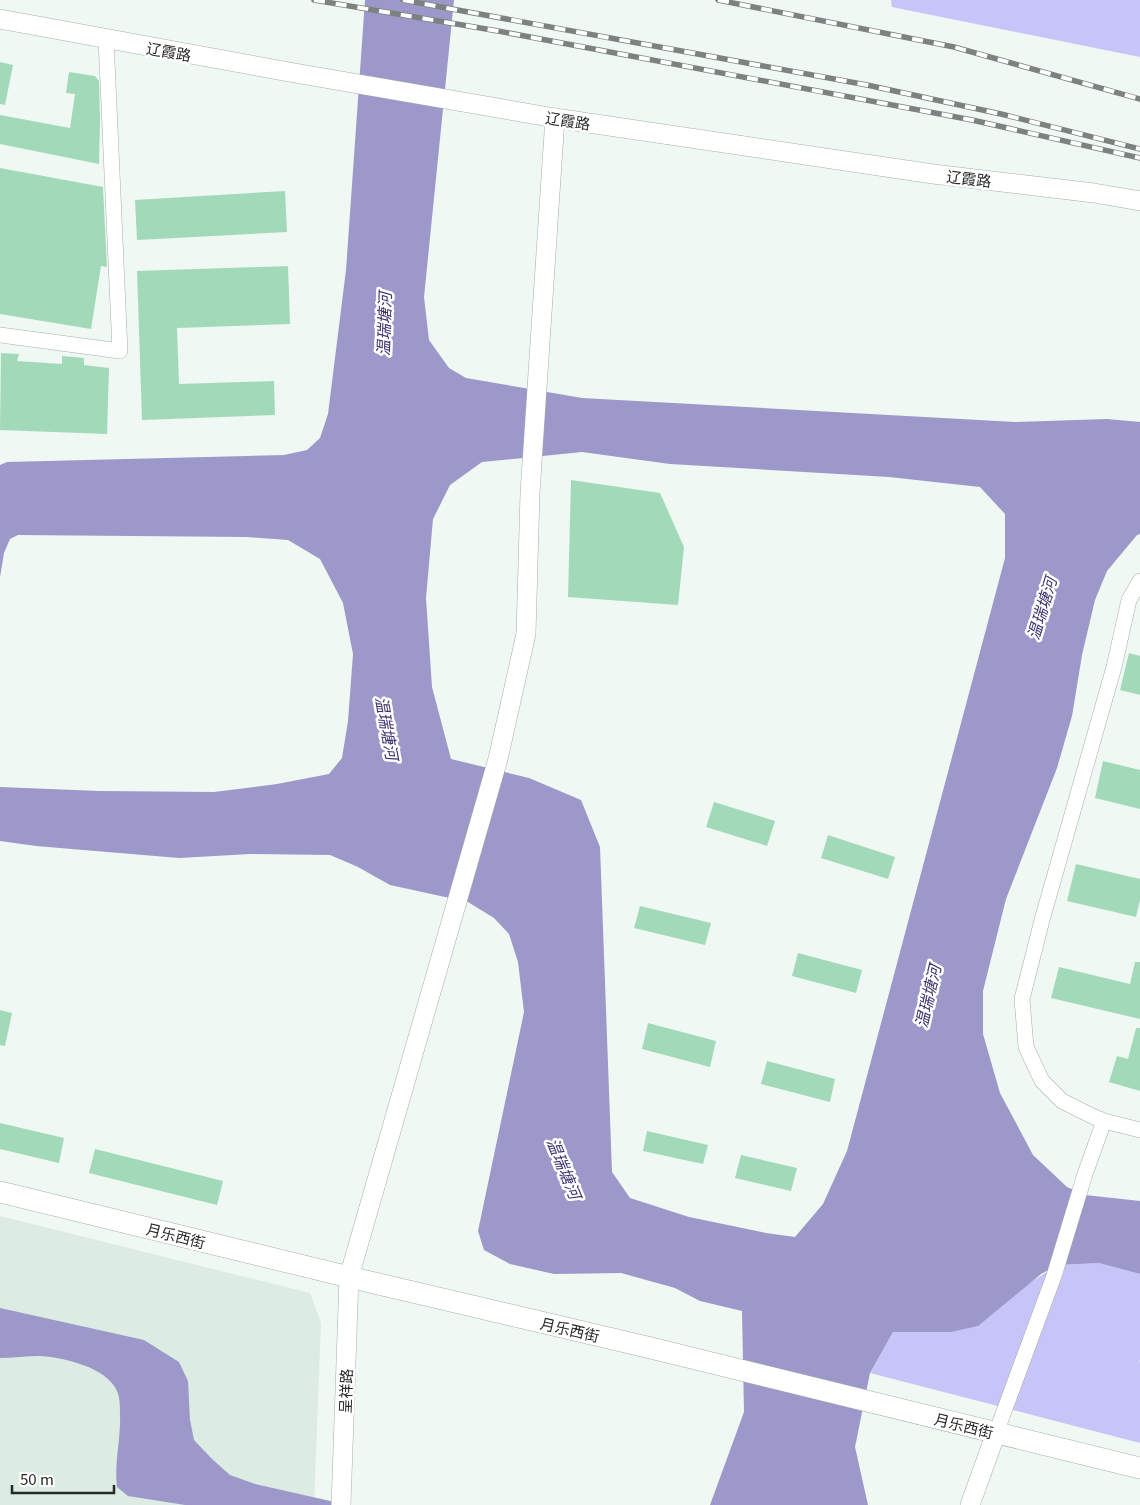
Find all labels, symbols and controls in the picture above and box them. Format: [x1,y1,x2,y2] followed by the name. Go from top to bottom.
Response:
[145,37,193,65] street label: 辽霞路
[544,106,592,134] street label: 辽霞路
[945,165,993,191] street label: 辽霞路
[370,289,396,356] water label: 温瑞塘河
[1020,571,1063,642] water label: 温瑞塘河
[371,694,406,765] water label: 温瑞塘河
[908,959,947,1030] water label: 温瑞塘河
[542,1134,589,1205] water label: 温瑞塘河
[144,1218,208,1252] street label: 月乐西街
[538,1312,602,1346] street label: 月乐西街
[334,1368,356,1414] street label: 呈祥路
[932,1408,996,1442] street label: 月乐西街
[12,1462,115,1494] scale bar
[20,1468,54,1489] text: 50 m

